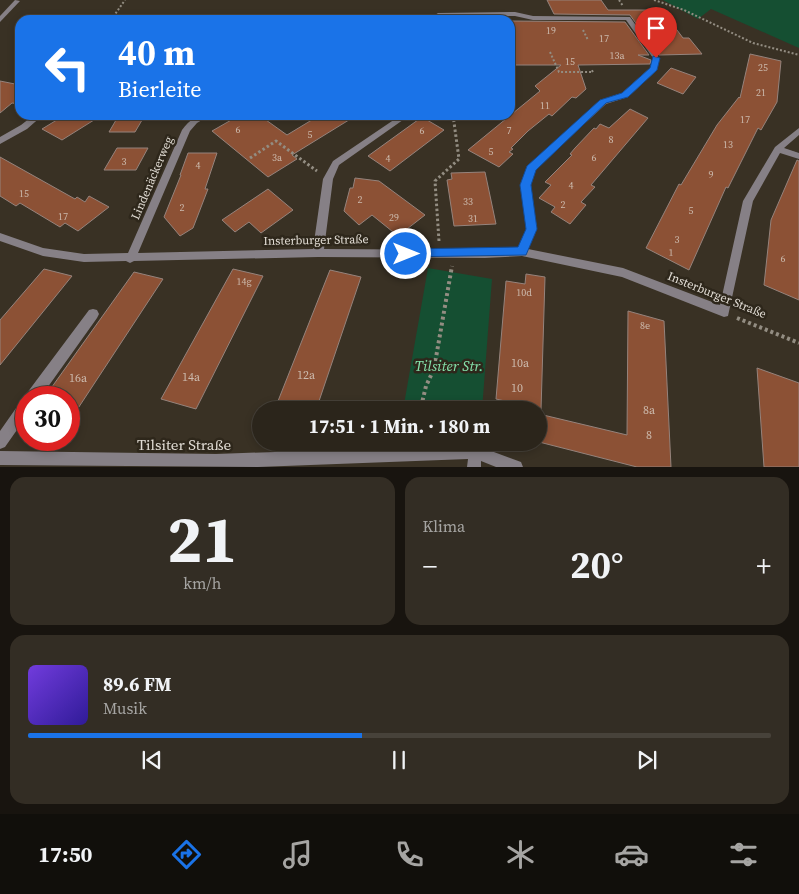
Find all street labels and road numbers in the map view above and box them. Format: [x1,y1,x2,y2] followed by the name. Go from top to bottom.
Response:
[127,134,177,222] street label: Lindenäckerweg
[263,231,369,249] street label: Insterburger Straße
[665,268,769,322] street label: Insterburger Straße
[137,434,231,455] street label: Tilsiter Straße

